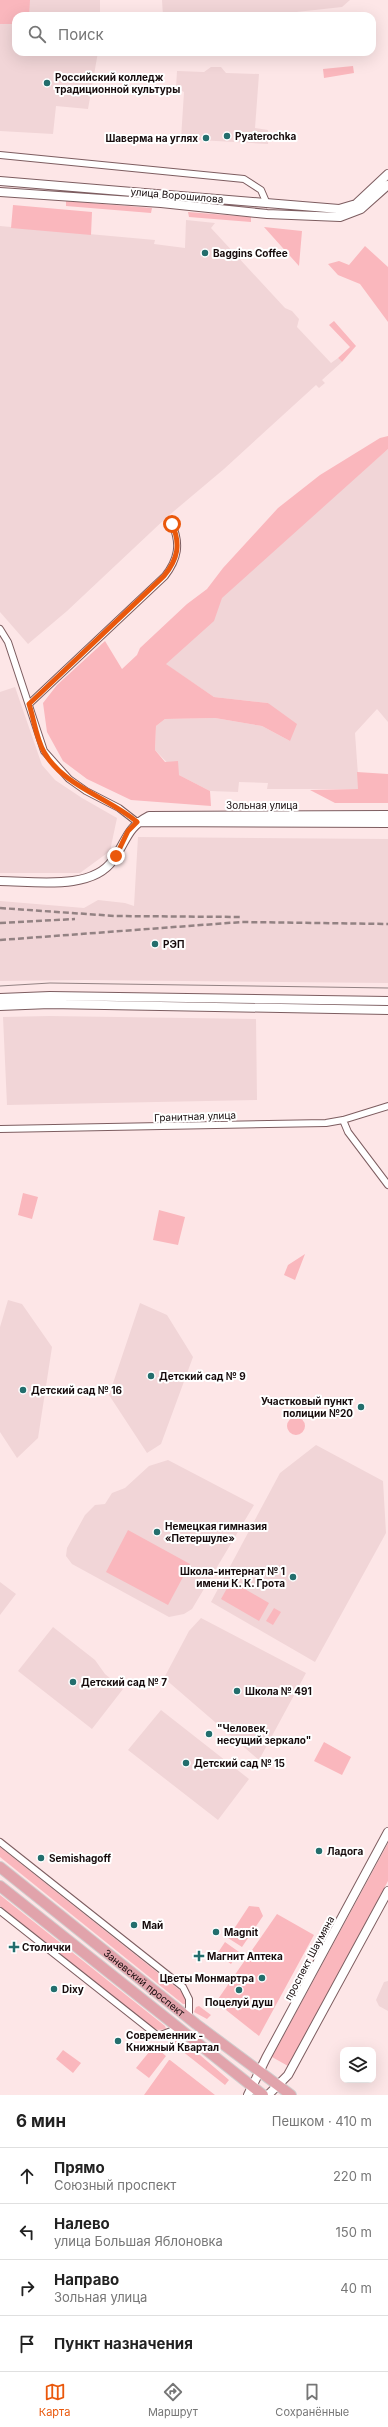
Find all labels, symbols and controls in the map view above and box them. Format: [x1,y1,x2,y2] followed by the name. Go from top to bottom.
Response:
[12,12,376,56] search box
[26,23,48,45] icon: search
[58,25,104,44] text: Поиск
[55,71,180,96] place label: Российский колледж традиционной культуры
[42,78,52,88] marker: Российский колледж традиционной культуры
[235,130,297,143] place label: Pyaterochka
[222,131,232,141] marker: Pyaterochka
[105,132,198,145] place label: Шаверма на углях
[201,133,211,143] marker: Шаверма на углях
[130,185,224,205] street label: улица Ворошилова
[213,247,288,260] place label: Baggins Coffee
[200,248,210,258] marker: Baggins Coffee
[163,515,181,533] route start
[226,799,298,811] street label: Зольная улица
[107,847,125,865] route end
[163,938,184,950] place label: РЭП
[150,939,160,949] marker: РЭП
[154,1109,236,1123] street label: Гранитная улица
[159,1370,246,1382] place label: Детский сад № 9
[146,1371,156,1381] marker: Детский сад № 9
[31,1384,123,1396] place label: Детский сад № 16
[18,1385,28,1395] marker: Детский сад № 16
[261,1395,353,1419] place label: Участковый пункт полиции №20
[356,1402,366,1412] marker: Участковый пункт полиции №20
[165,1520,267,1545] place label: Немецкая гимназия «Петершуле»
[152,1527,162,1537] marker: Немецкая гимназия «Петершуле»
[180,1565,285,1589] place label: Школа-интернат № 1 имени К. К. Грота
[288,1572,298,1582] marker: Школа-интернат № 1 имени К. К. Грота
[81,1676,167,1688] place label: Детский сад № 7
[68,1677,78,1687] marker: Детский сад № 7
[245,1685,312,1697] place label: Школа № 491
[232,1686,242,1696] marker: Школа № 491
[217,1722,311,1747] place label: "Человек, несущий зеркало"
[204,1729,214,1739] marker: "Человек, несущий зеркало"
[194,1757,285,1769] place label: Детский сад № 15
[181,1758,191,1768] marker: Детский сад № 15
[327,1845,364,1857] place label: Ладога
[314,1846,324,1856] marker: Ладога
[49,1852,111,1865] place label: Semishagoff
[36,1853,46,1863] marker: Semishagoff
[282,1914,336,2002] street label: проспект Шаумяна
[142,1919,163,1931] place label: Май
[129,1920,139,1930] marker: Май
[224,1926,258,1939] place label: Magnit
[211,1927,221,1937] marker: Magnit
[22,1941,71,1953] place label: Столички
[9,1942,19,1952] marker: Столички
[101,1947,188,2019] street label: Заневский проспект
[207,1950,283,1962] place label: Магнит Аптека
[194,1951,204,1961] marker: Магнит Аптека
[160,1972,254,1984] place label: Цветы Монмартра
[257,1973,267,1983] marker: Цветы Монмартра
[62,1983,84,1996] place label: Dixy
[49,1984,59,1994] marker: Dixy
[234,1985,244,1995] marker: Поцелуй душ
[205,1996,273,2009] place label: Поцелуй душ
[126,2029,219,2053] place label: Современник - Книжный Квартал
[113,2036,123,2046] marker: Современник - Книжный Квартал
[340,2047,376,2083] map controls
[340,2047,376,2083] button: layers
[16,2111,66,2131] text: 6 мин
[272,2113,372,2129] text: Пешком · 410 m
[54,2158,105,2177] text: Прямо
[16,2165,38,2187] icon: ahead
[333,2168,372,2184] text: 220 m
[54,2177,176,2193] text: Союзный проспект
[54,2214,110,2233] text: Налево
[16,2221,38,2243] icon: left
[336,2224,372,2240] text: 150 m
[54,2233,223,2249] text: улица Большая Яблоновка
[54,2270,119,2289] text: Направо
[16,2277,38,2299] icon: right
[340,2280,372,2296] text: 40 m
[54,2289,147,2305] text: Зольная улица
[16,2333,38,2355] icon: arrive
[54,2334,193,2353] text: Пункт назначения
[39,2381,70,2419] tab: Карта
[148,2381,198,2419] tab: Маршрут
[275,2381,349,2419] tab: Сохранённые

